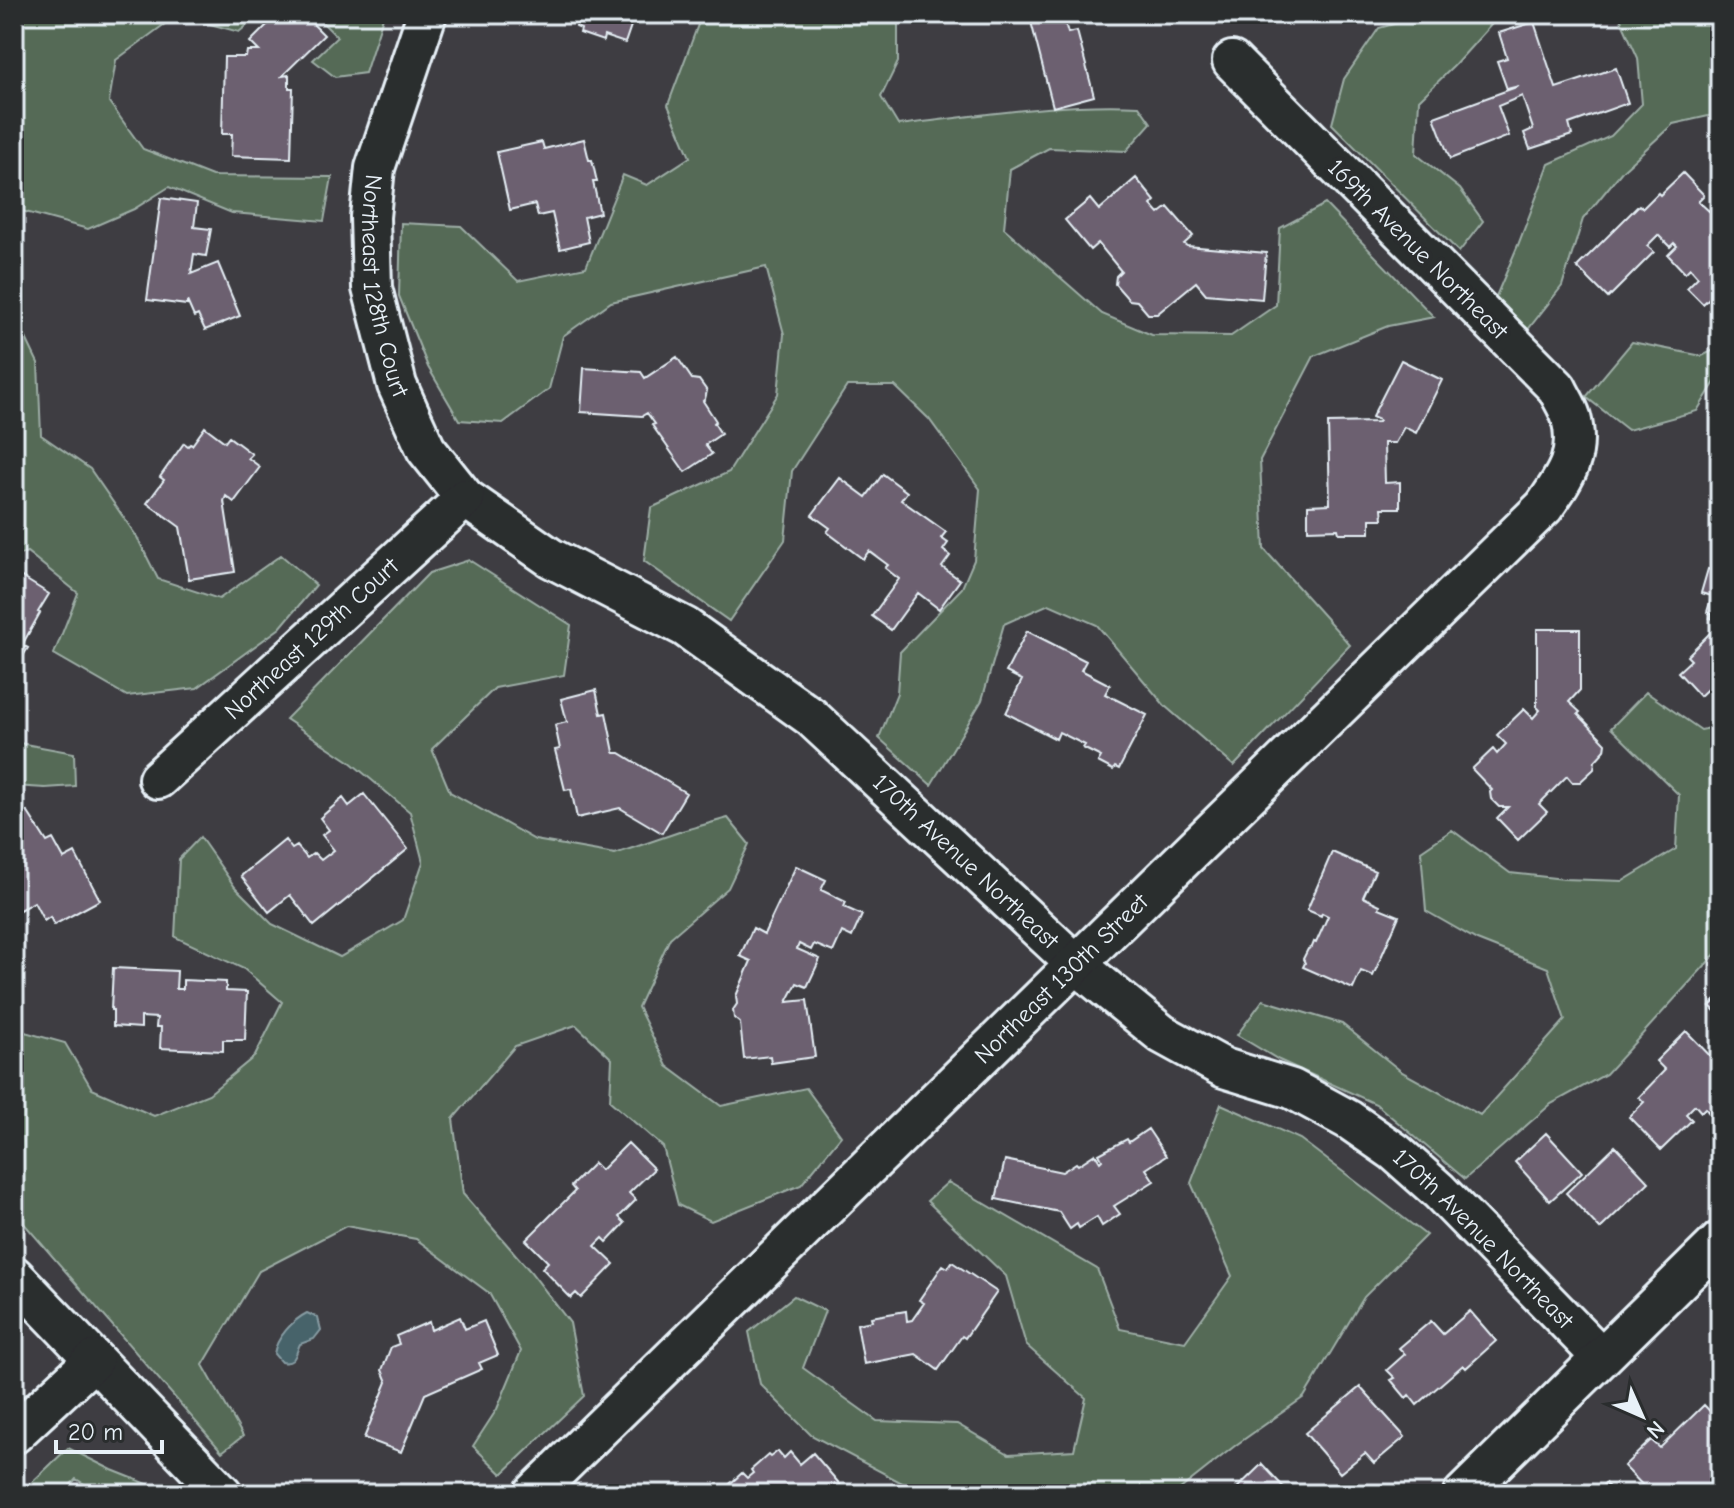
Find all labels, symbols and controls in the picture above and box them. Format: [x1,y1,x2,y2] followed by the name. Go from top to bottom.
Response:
[1322,153,1515,346] street label: 169th Avenue Northeast
[356,173,415,402] street label: Northeast 128th Court
[219,551,405,725] street label: Northeast 129th Court
[867,768,1065,955] street label: 170th Avenue Northeast
[969,887,1154,1069] street label: Northeast 130th Street
[1387,1143,1580,1335] street label: 170th Avenue Northeast
[1602,1376,1682,1456] north arrow
[56,1404,162,1454] scale bar
[1641,1415,1670,1444] text: N
[68,1418,123,1446] text: 20 m

